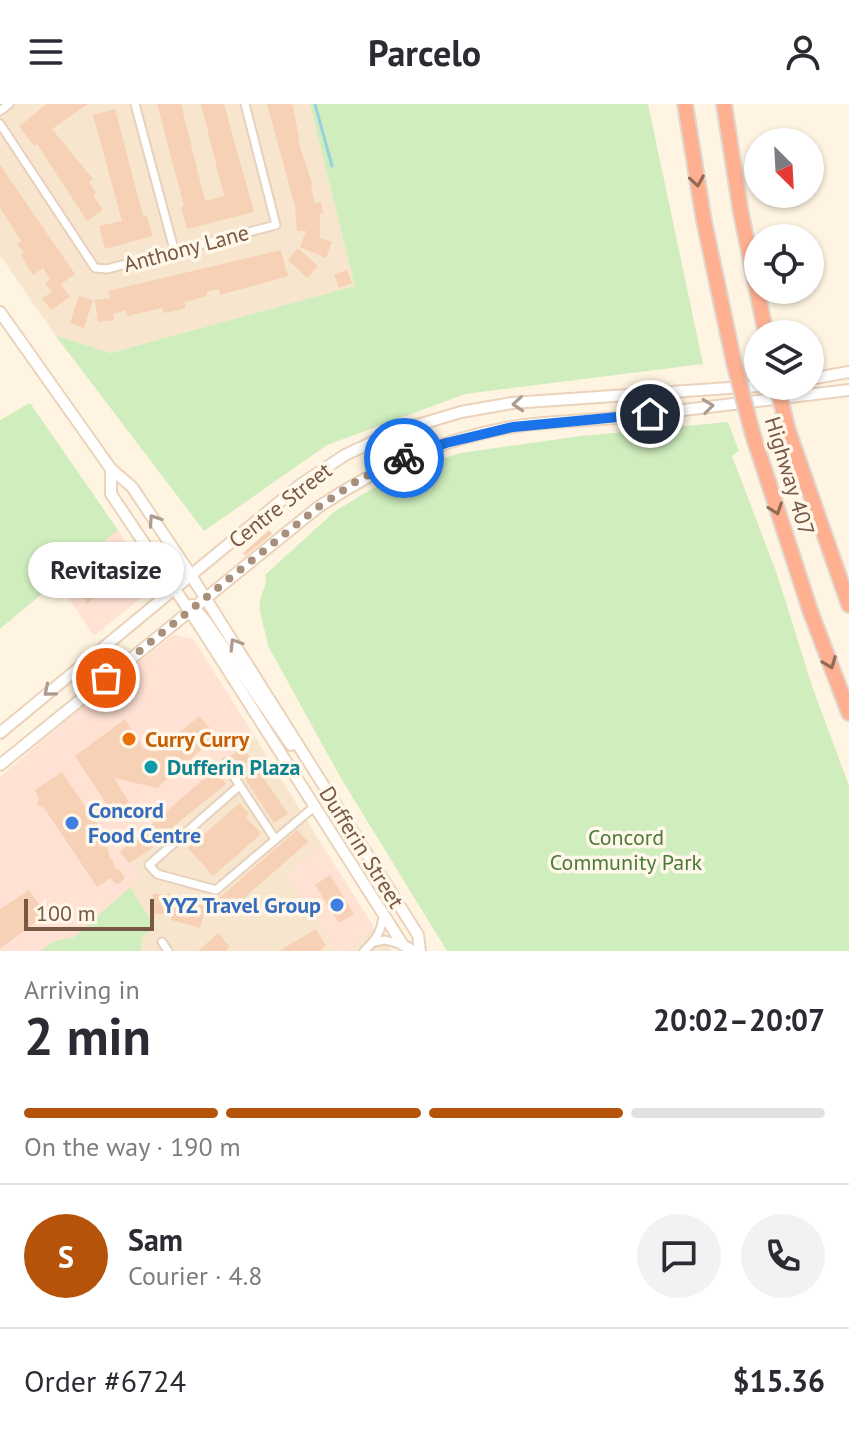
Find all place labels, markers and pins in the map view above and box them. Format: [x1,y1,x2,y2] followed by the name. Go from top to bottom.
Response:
[616,380,684,448] pin
[28,542,184,598] callout: Revitasize
[72,644,140,712] pin
[145,725,250,753] place label: Curry Curry
[120,730,138,748] marker: Curry Curry
[167,753,300,781] place label: Dufferin Plaza
[142,758,160,776] marker: Dufferin Plaza
[88,796,201,849] place label: Concord Food Centre
[63,814,81,832] marker: Concord Food Centre
[161,891,321,919] place label: YYZ Travel Group
[328,896,346,914] marker: YYZ Travel Group

